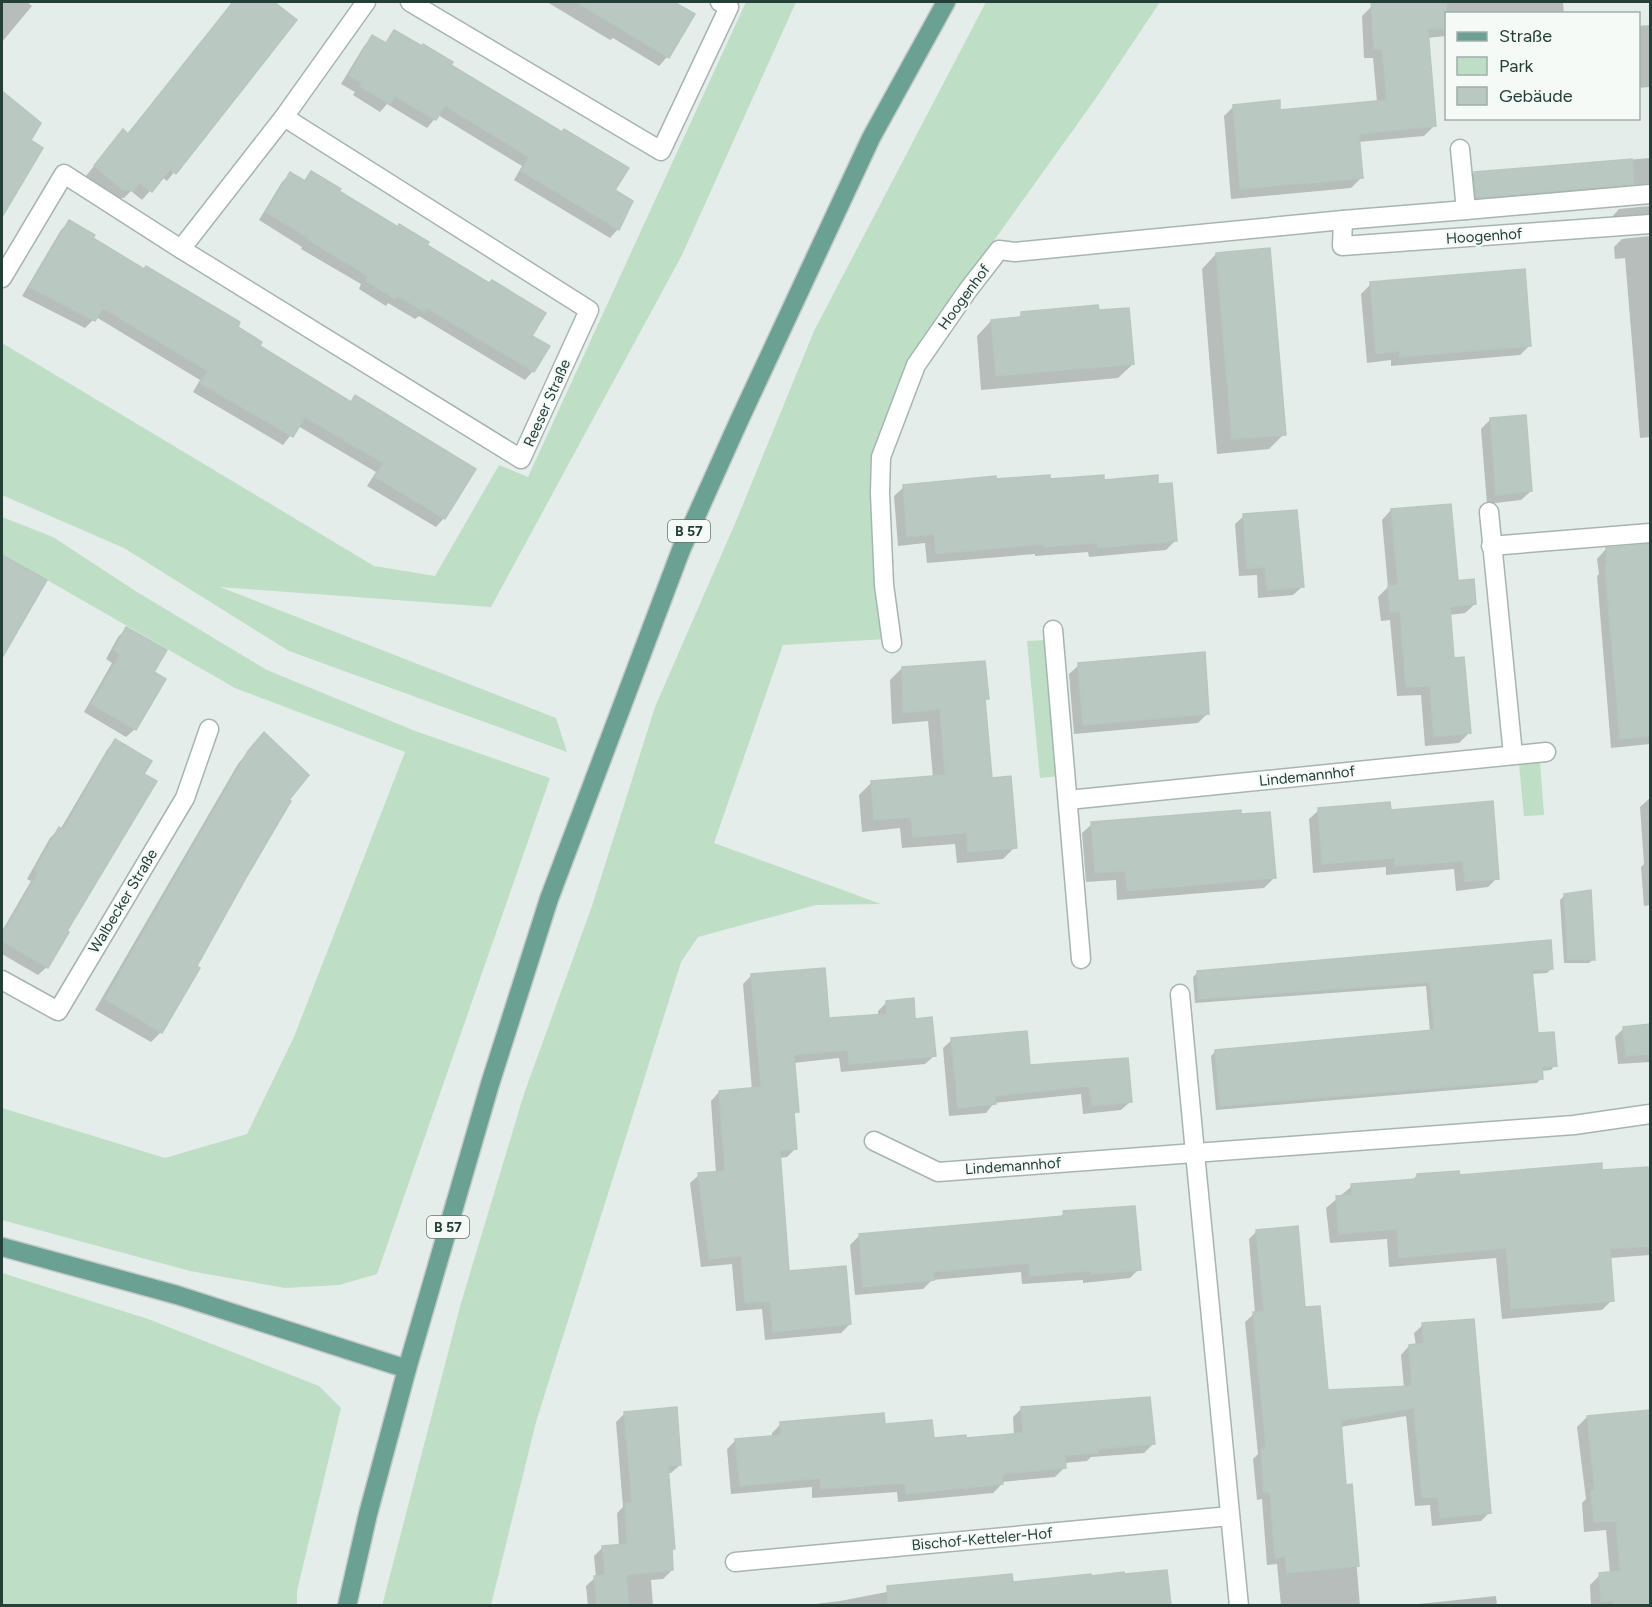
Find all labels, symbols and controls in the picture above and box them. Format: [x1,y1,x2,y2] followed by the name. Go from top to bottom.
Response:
[1445,12,1640,120] legend
[1499,25,1552,47] text: Straße
[1499,55,1534,77] text: Park
[1499,85,1573,107] text: Gebäude
[1445,224,1523,248] street label: Hoogenhof
[934,260,994,333] street label: Hoogenhof
[520,356,574,450] street label: Reeser Straße
[668,520,710,542] road number: B 57
[1258,762,1356,790] street label: Lindemannhof
[85,846,161,956] street label: Walbecker Straße
[964,1154,1062,1178] street label: Lindemannhof
[427,1216,469,1238] road number: B 57
[911,1524,1054,1554] street label: Bischof-Ketteler-Hof

